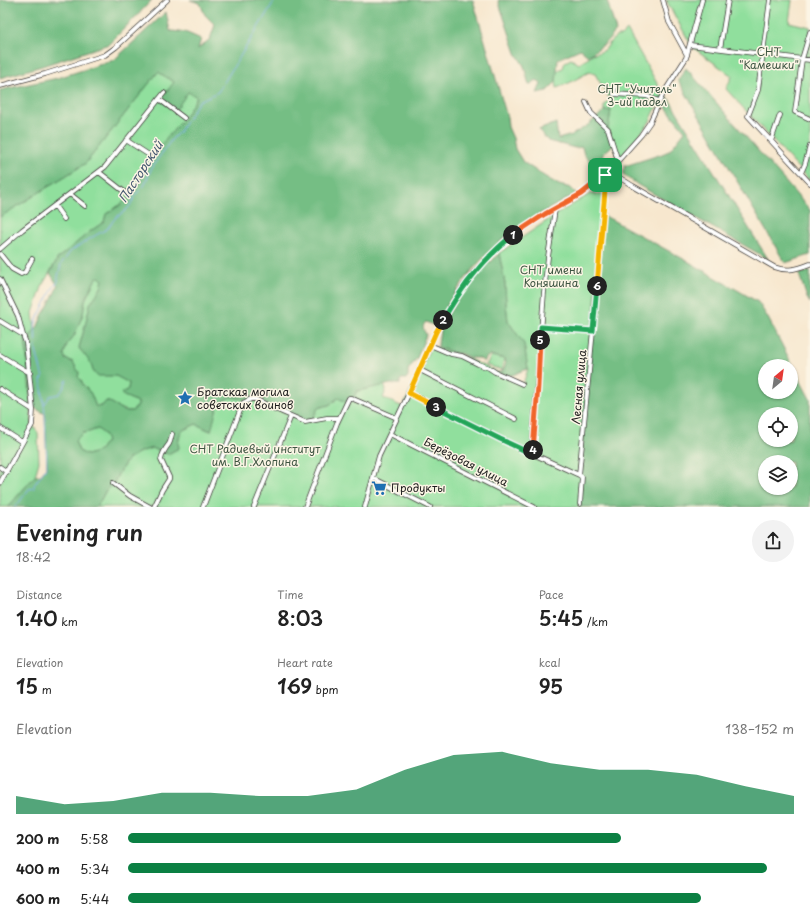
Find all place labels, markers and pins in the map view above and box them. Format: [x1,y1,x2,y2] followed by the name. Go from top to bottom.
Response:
[588,158,622,192] pin
[503,225,523,245] pin: 1
[587,276,607,296] pin: 6
[433,310,453,330] pin: 2
[530,330,550,350] pin: 5
[197,383,293,413] place label: Братская могила советских воинов
[176,389,194,407] place icon: Братская могила советских воинов
[426,397,446,417] pin: 3
[523,440,543,460] pin: 4
[370,479,388,497] supermarket icon: Продукты
[391,479,445,496] place label: Продукты

